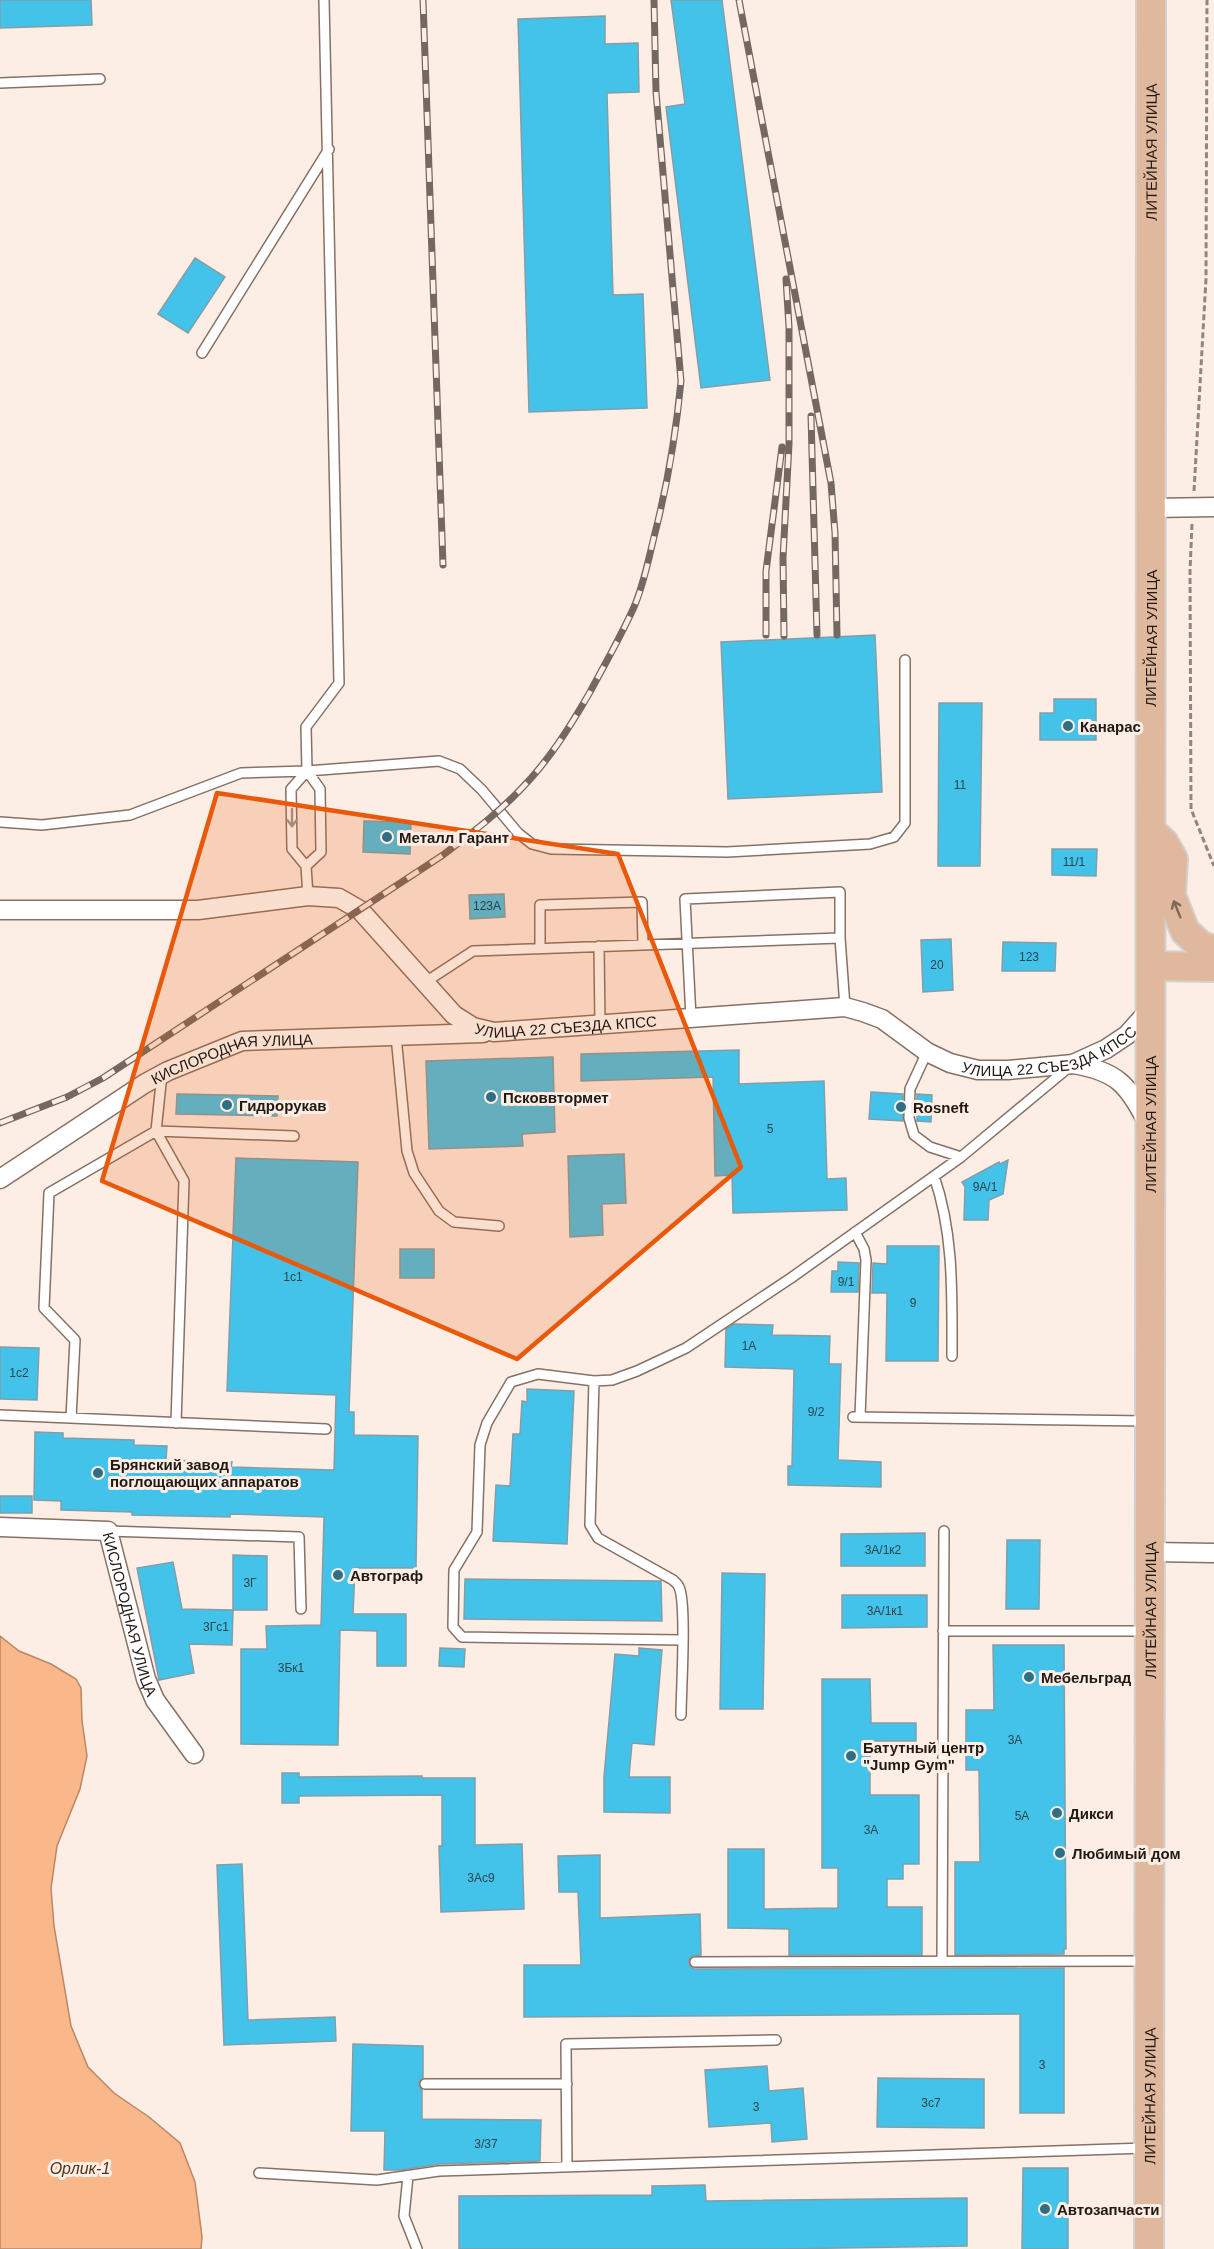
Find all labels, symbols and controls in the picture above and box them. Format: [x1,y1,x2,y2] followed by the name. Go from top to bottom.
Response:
[1142,83,1159,221] street label: ЛИТЕЙНАЯ УЛИЦА
[1142,569,1159,707] street label: ЛИТЕЙНАЯ УЛИЦА
[1080,718,1141,735] place label: Канарас
[1061,719,1075,733] marker: Канарас
[954,778,967,792] house number: 11
[286,808,298,828] one-way arrow
[399,829,509,846] place label: Металл Гарант
[380,830,394,844] marker: Металл Гарант
[1063,855,1086,869] house number: 11/1
[473,899,501,913] house number: 123А
[1171,901,1182,919] one-way arrow
[1019,950,1039,964] house number: 123
[930,958,944,972] house number: 20
[473,1012,657,1041] street label: УЛИЦА 22 СЪЕЗДА КПСС
[960,1022,1140,1079] street label: УЛИЦА 22 СЪЕЗДА КПСС
[148,1030,313,1087] street label: КИСЛОРОДНАЯ УЛИЦА
[1142,1055,1159,1193] street label: ЛИТЕЙНАЯ УЛИЦА
[503,1089,609,1106] place label: Псковвтормет
[484,1090,498,1104] marker: Псковвтормет
[239,1097,327,1114] place label: Гидрорукав
[220,1098,234,1112] marker: Гидрорукав
[913,1099,969,1116] place label: Rosneft
[894,1100,908,1114] marker: Rosneft
[767,1122,774,1136] house number: 5
[973,1180,998,1194] house number: 9А/1
[283,1270,303,1284] house number: 1с1
[838,1275,855,1289] house number: 9/1
[910,1296,917,1310] house number: 9
[742,1339,756,1353] house number: 1А
[9,1366,29,1380] house number: 1с2
[808,1405,825,1419] house number: 9/2
[110,1456,299,1490] place label: Брянский завод поглощающих аппаратов
[91,1466,105,1480] marker: Брянский завод поглощающих аппаратов
[100,1530,161,1699] street label: КИСЛОРОДНАЯ УЛИЦА
[1142,1541,1159,1679] street label: ЛИТЕЙНАЯ УЛИЦА
[865,1543,902,1557] house number: 3А/1к2
[350,1567,423,1584] place label: Автограф
[331,1568,345,1582] marker: Автограф
[243,1576,257,1590] house number: 3Г
[867,1604,904,1618] house number: 3А/1к1
[203,1620,229,1634] house number: 3Гс1
[278,1661,305,1675] house number: 3Бк1
[1041,1669,1132,1686] place label: Мебельград
[1022,1670,1036,1684] marker: Мебельград
[1008,1733,1022,1747] house number: 3А
[863,1739,984,1773] place label: Батутный центр "Jump Gym"
[844,1749,858,1763] marker: Батутный центр "Jump Gym"
[1069,1805,1114,1822] place label: Дикси
[1050,1806,1064,1820] marker: Дикси
[1015,1809,1029,1823] house number: 5А
[864,1823,878,1837] house number: 3А
[1072,1845,1181,1862] place label: Любимый дом
[1053,1846,1067,1860] marker: Любимый дом
[467,1871,495,1885] house number: 3Ас9
[1141,2027,1158,2165] street label: ЛИТЕЙНАЯ УЛИЦА
[1039,2058,1046,2072] house number: 3
[921,2096,941,2110] house number: 3с7
[753,2100,760,2114] house number: 3
[474,2137,498,2151] house number: 3/37
[50,2160,110,2177] water label: Орлик-1
[1057,2201,1160,2218] place label: Автозапчасти
[1038,2202,1052,2216] marker: Автозапчасти

